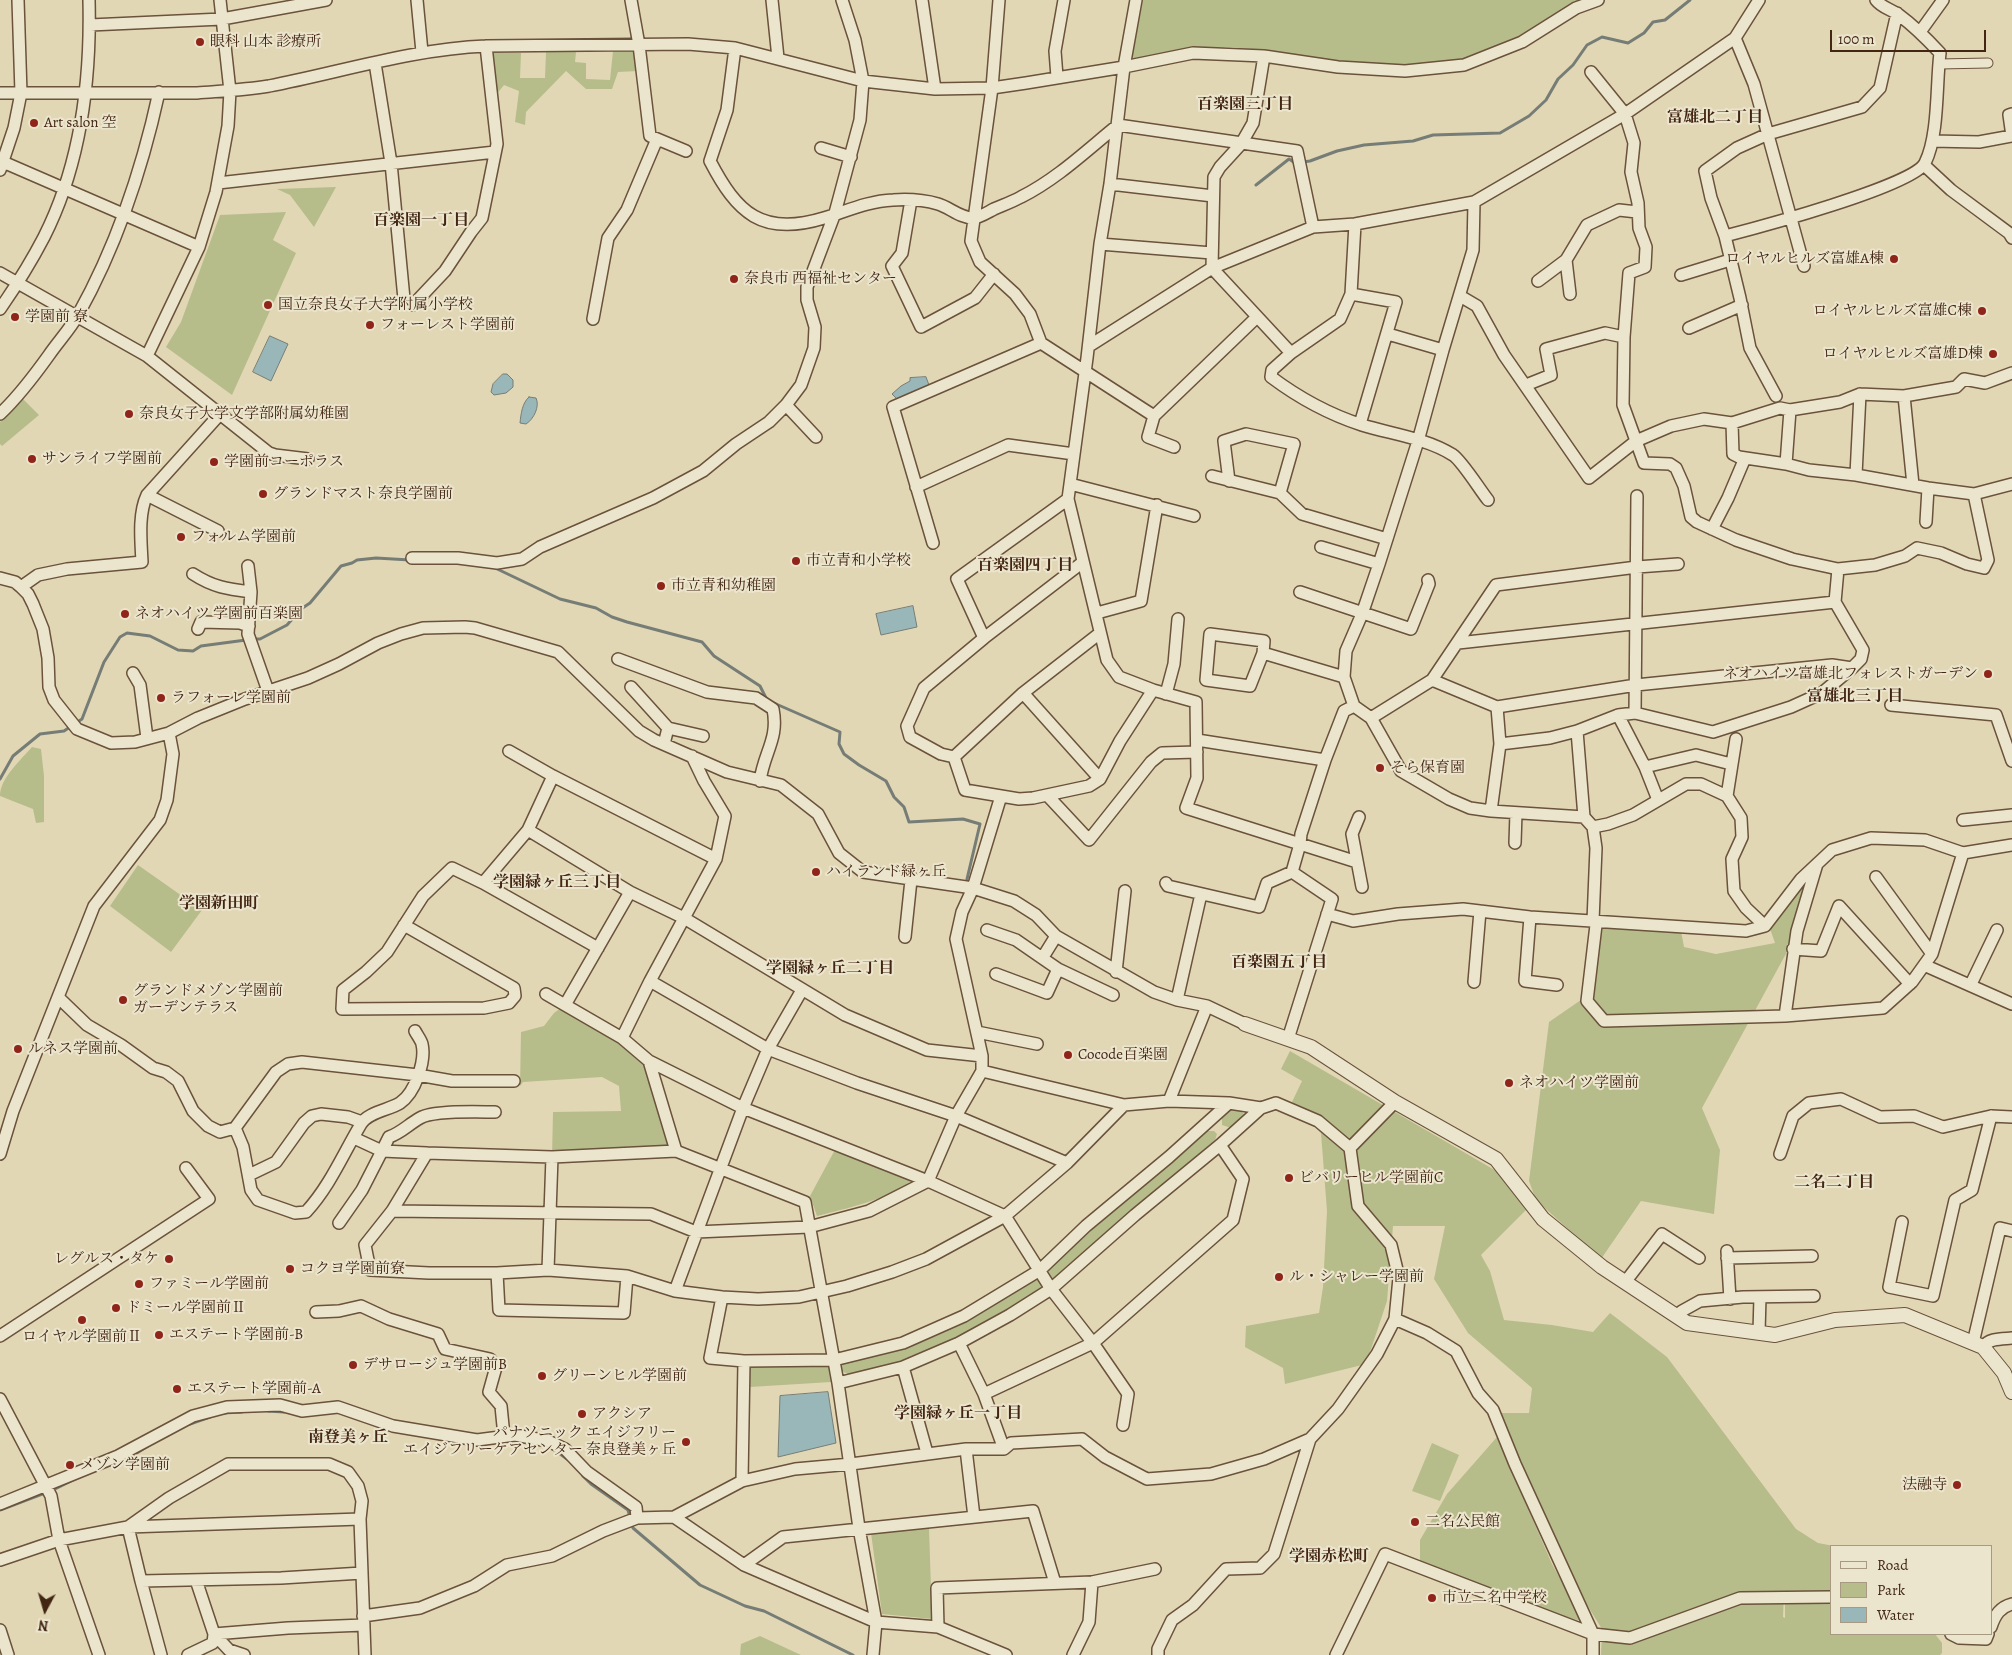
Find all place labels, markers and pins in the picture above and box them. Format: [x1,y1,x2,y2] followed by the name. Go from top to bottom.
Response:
[210,33,321,51] place label: 眼科 山本 診療所
[194,36,206,48] marker: 眼科 山本 診療所
[44,114,116,132] place label: Art salon 空
[28,117,40,129] marker: Art salon 空
[1725,250,1884,268] place label: ロイヤルヒルズ富雄A棟
[1888,253,1900,265] marker: ロイヤルヒルズ富雄A棟
[744,270,897,288] place label: 奈良市 西福祉センター
[728,273,740,285] marker: 奈良市 西福祉センター
[278,296,473,314] place label: 国立奈良女子大学附属小学校
[262,299,274,311] marker: 国立奈良女子大学附属小学校
[1813,302,1972,320] place label: ロイヤルヒルズ富雄C棟
[1976,305,1988,317] marker: ロイヤルヒルズ富雄C棟
[25,308,88,326] place label: 学園前 寮
[9,311,21,323] marker: 学園前 寮
[380,316,515,334] place label: フォーレスト学園前
[364,319,376,331] marker: フォーレスト学園前
[1822,345,1983,363] place label: ロイヤルヒルズ富雄D棟
[1987,348,1999,360] marker: ロイヤルヒルズ富雄D棟
[139,405,349,423] place label: 奈良女子大学文学部附属幼稚園
[123,408,135,420] marker: 奈良女子大学文学部附属幼稚園
[42,450,162,468] place label: サンライフ学園前
[26,453,38,465] marker: サンライフ学園前
[224,453,344,471] place label: 学園前コーポラス
[208,456,220,468] marker: 学園前コーポラス
[273,485,453,503] place label: グランドマスト奈良学園前
[257,488,269,500] marker: グランドマスト奈良学園前
[191,528,296,546] place label: フォルム学園前
[175,531,187,543] marker: フォルム学園前
[806,552,911,570] place label: 市立青和小学校
[790,555,802,567] marker: 市立青和小学校
[671,577,776,595] place label: 市立青和幼稚園
[655,580,667,592] marker: 市立青和幼稚園
[135,605,303,623] place label: ネオハイツ 学園前百楽園
[119,608,131,620] marker: ネオハイツ 学園前百楽園
[1723,665,1978,683] place label: ネオハイツ富雄北フォレストガーデン
[1982,668,1994,680] marker: ネオハイツ富雄北フォレストガーデン
[171,689,291,707] place label: ラフォーレ学園前
[155,692,167,704] marker: ラフォーレ学園前
[1390,759,1465,777] place label: そら保育園
[1374,762,1386,774] marker: そら保育園
[826,863,946,881] place label: ハイランド緑ヶ丘
[810,866,822,878] marker: ハイランド緑ヶ丘
[133,982,283,1017] place label: グランドメゾン学園前 ガーデンテラス
[117,994,129,1006] marker: グランドメゾン学園前 ガーデンテラス
[28,1040,118,1058] place label: ルネス学園前
[12,1043,24,1055] marker: ルネス学園前
[1078,1046,1168,1064] place label: Cocode百楽園
[1062,1049,1074,1061] marker: Cocode百楽園
[1519,1074,1639,1092] place label: ネオハイツ学園前
[1503,1077,1515,1089] marker: ネオハイツ学園前
[1299,1169,1443,1187] place label: ビバリーヒル学園前C
[1283,1172,1295,1184] marker: ビバリーヒル学園前C
[54,1250,159,1268] place label: レグルス・タケ
[163,1253,175,1265] marker: レグルス・タケ
[300,1260,405,1278] place label: コクヨ学園前寮
[284,1263,296,1275] marker: コクヨ学園前寮
[1289,1268,1424,1286] place label: ル・シャレー学園前
[1273,1271,1285,1283] marker: ル・シャレー学園前
[149,1275,269,1293] place label: ファミール学園前
[133,1278,145,1290] marker: ファミール学園前
[126,1299,246,1317] place label: ドミール学園前Ⅱ
[110,1302,122,1314] marker: ドミール学園前Ⅱ
[76,1314,88,1326] marker: ロイヤル学園前Ⅱ
[169,1326,303,1344] place label: エステート学園前-B
[22,1328,142,1346] place label: ロイヤル学園前Ⅱ
[153,1329,165,1341] marker: エステート学園前-B
[363,1356,507,1374] place label: デサロージュ学園前B
[347,1359,359,1371] marker: デサロージュ学園前B
[552,1367,687,1385] place label: グリーンヒル学園前
[536,1370,548,1382] marker: グリーンヒル学園前
[187,1380,321,1398] place label: エステート学園前-A
[171,1383,183,1395] marker: エステート学園前-A
[592,1405,652,1423] place label: アクシア
[576,1408,588,1420] marker: アクシア
[403,1424,676,1459] place label: パナソニック エイジフリー エイジフリーケアセンター 奈良登美ヶ丘
[680,1436,692,1448] marker: パナソニック エイジフリー エイジフリーケアセンター 奈良登美ヶ丘
[80,1456,170,1474] place label: メゾン学園前
[64,1459,76,1471] marker: メゾン学園前
[1902,1476,1947,1494] place label: 法融寺
[1951,1479,1963,1491] marker: 法融寺
[1425,1513,1500,1531] place label: 二名公民館
[1409,1516,1421,1528] marker: 二名公民館
[1442,1589,1547,1607] place label: 市立二名中学校
[1426,1592,1438,1604] marker: 市立二名中学校

